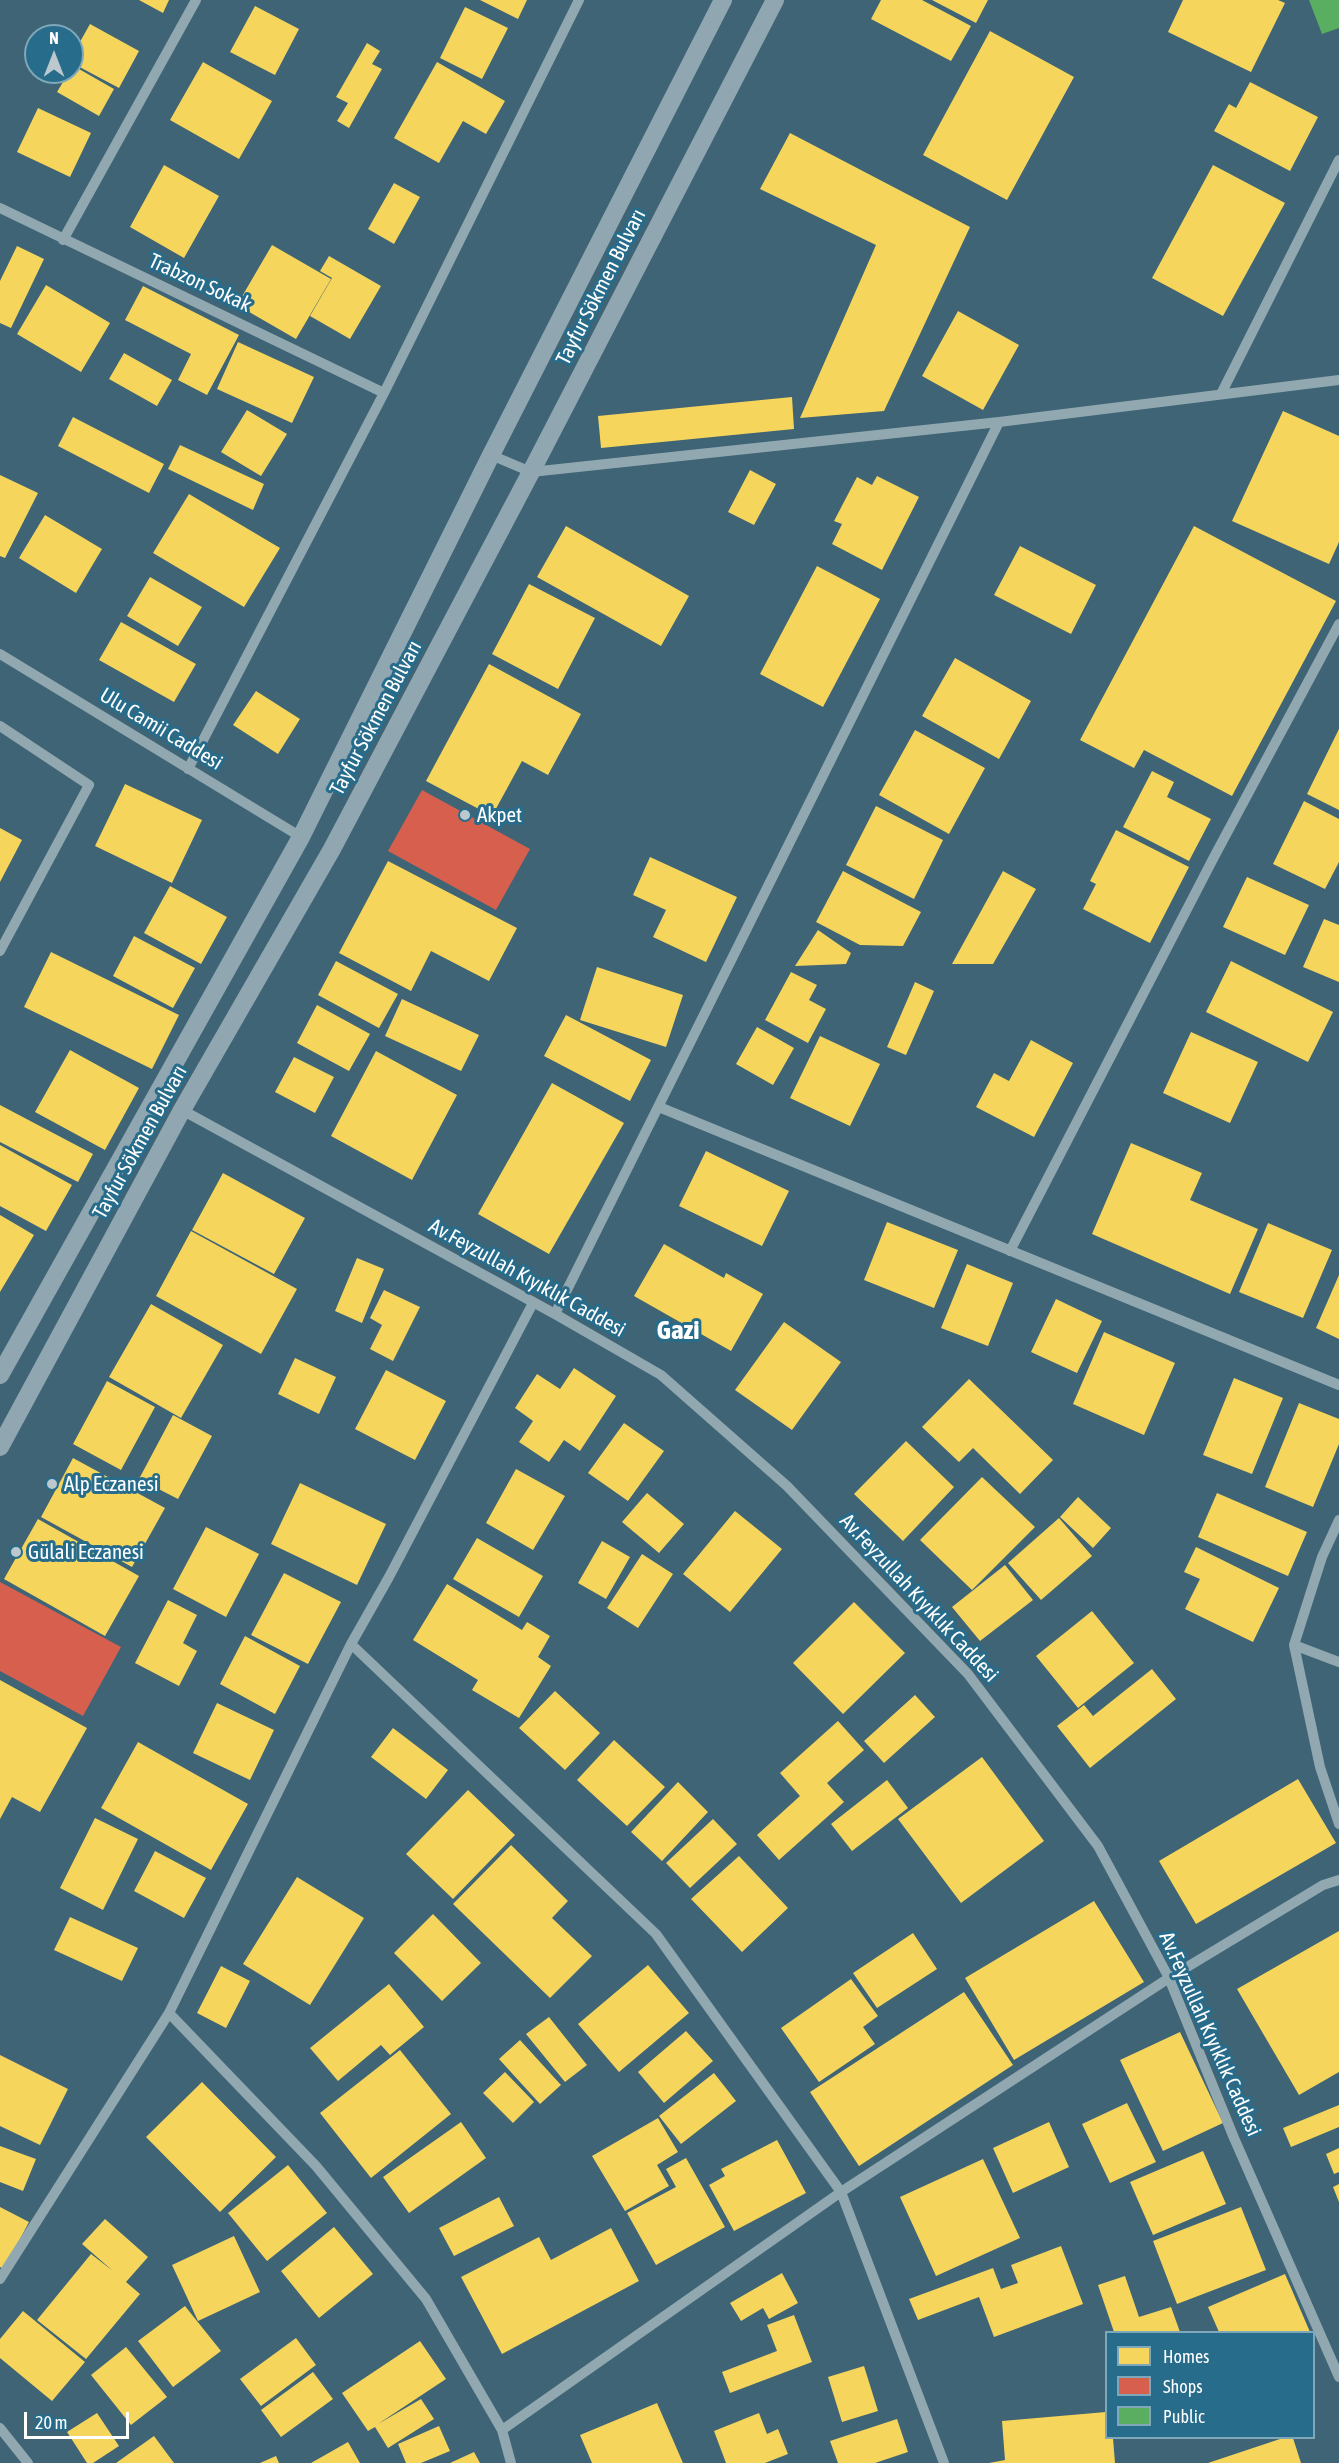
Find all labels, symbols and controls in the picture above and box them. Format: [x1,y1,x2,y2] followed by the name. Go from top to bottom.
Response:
[24,24,84,84] north arrow
[49,29,59,47] text: N
[551,205,651,369] street label: Tayfur Sökmen Bulvarı
[145,248,255,318] street label: Trabzon Sokak
[325,636,427,800] street label: Tayfur Sökmen Bulvarı
[95,682,227,776] street label: Ulu Camii Caddesi
[477,802,522,828] place label: Akpet
[458,808,472,822] marker: Akpet
[87,1061,193,1223] street label: Tayfur Sökmen Bulvarı
[424,1213,630,1343] street label: Av.Feyzullah Kıyıklık Caddesi
[657,1314,699,1346] district label: Gazi
[64,1471,159,1497] place label: Alp Eczanesi
[45,1477,59,1491] marker: Alp Eczanesi
[834,1509,1004,1687] street label: Av.Feyzullah Kıyıklık Caddesi
[28,1539,144,1565] place label: Gülali Eczanesi
[9,1545,23,1559] marker: Gülali Eczanesi
[1154,1928,1266,2140] street label: Av.Feyzullah Kıyıklık Caddesi
[1105,2331,1315,2439] legend
[1163,2346,1209,2367] text: Homes
[1163,2376,1203,2397] text: Shops
[27,2400,132,2438] scale bar
[1163,2406,1205,2427] text: Public
[35,2412,67,2433] text: 20 m

